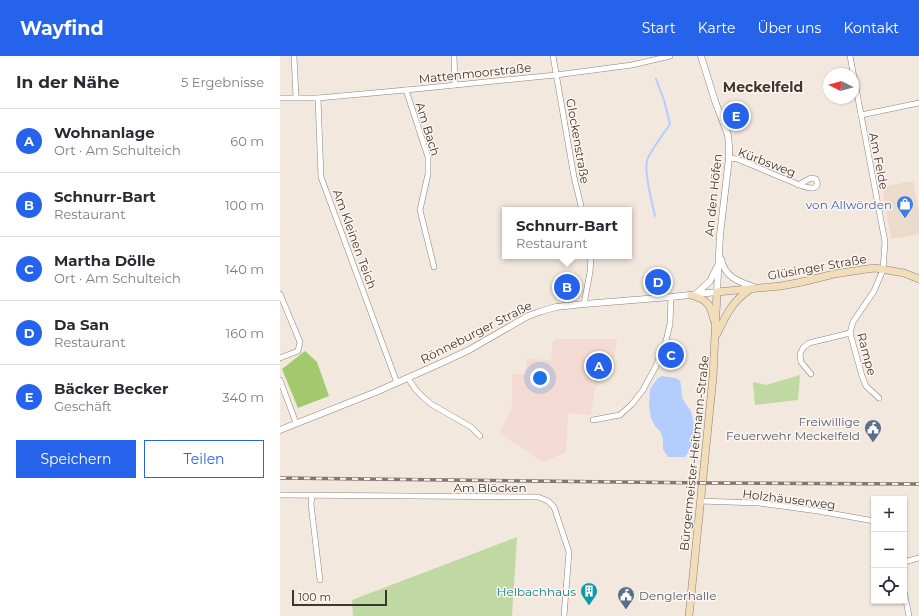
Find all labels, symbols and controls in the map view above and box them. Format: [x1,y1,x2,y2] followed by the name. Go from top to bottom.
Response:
[20,17,104,40] text: Wayfind
[642,19,676,37] text: Start
[698,19,735,37] text: Karte
[757,19,821,37] text: Über uns
[843,19,899,37] text: Kontakt
[418,60,532,86] street label: Mattenmoorstraße
[823,68,859,104] north arrow
[16,72,120,92] text: In der Nähe
[181,74,264,90] text: 5 Ergebnisse
[723,78,803,96] district label: Meckelfeld
[563,97,593,185] street label: Glockenstraße
[413,100,443,158] street label: Am Bach
[723,101,749,131] pin: E
[54,123,155,142] text: Wohnanlage
[866,131,892,191] street label: Am Felde
[24,133,34,149] text: A
[230,133,264,149] text: 60 m
[54,142,181,158] text: Ort · Am Schulteich
[736,144,798,180] street label: Kürbsweg
[701,153,725,237] street label: An den Höfen
[54,187,156,206] text: Schnurr-Bart
[330,187,380,291] street label: Am Kleinen Teich
[895,194,915,219] shop icon: von Allwörden
[24,197,34,213] text: B
[225,197,264,213] text: 100 m
[806,197,892,212] place label: von Allwörden
[54,206,125,222] text: Restaurant
[502,207,632,259] popup
[516,216,618,235] text: Schnurr-Bart
[516,235,588,251] text: Restaurant
[54,251,155,270] text: Martha Dölle
[766,251,868,283] street label: Glüsinger Straße
[24,261,34,277] text: C
[225,261,264,277] text: 140 m
[645,267,671,297] pin: D
[54,270,181,286] text: Ort · Am Schulteich
[554,272,580,302] pin: B
[418,297,534,367] street label: Rönneburger Straße
[54,315,109,334] text: Da San
[24,325,34,341] text: D
[226,325,264,341] text: 160 m
[854,331,880,377] street label: Rampe
[54,334,125,350] text: Restaurant
[658,340,684,370] pin: C
[586,351,612,381] pin: A
[676,354,712,552] street label: Bürgermeister-Heitmann-Straße
[530,368,550,388] your location
[54,379,168,398] text: Bäcker Becker
[25,389,33,405] text: E
[222,389,264,405] text: 340 m
[54,398,112,414] text: Geschäft
[726,414,860,443] place label: Freiwillige Feuerwehr Meckelfeld
[863,418,883,443] public building icon: Freiwillige Feuerwehr Meckelfeld
[16,440,136,478] button: Speichern
[144,440,264,478] button: Teilen
[453,480,527,495] street label: Am Blöcken
[742,486,836,512] street label: Holzhäuserweg
[871,496,907,604] map controls
[871,496,907,532] button: +
[871,532,907,568] button: −
[871,568,907,604] button: locate
[579,581,599,606] building icon: Helbachhaus
[497,584,576,599] place label: Helbachhaus
[616,585,636,610] public building icon: Denglerhalle
[292,588,387,607] scale bar
[639,588,717,603] place label: Denglerhalle
[298,590,331,604] text: 100 m

